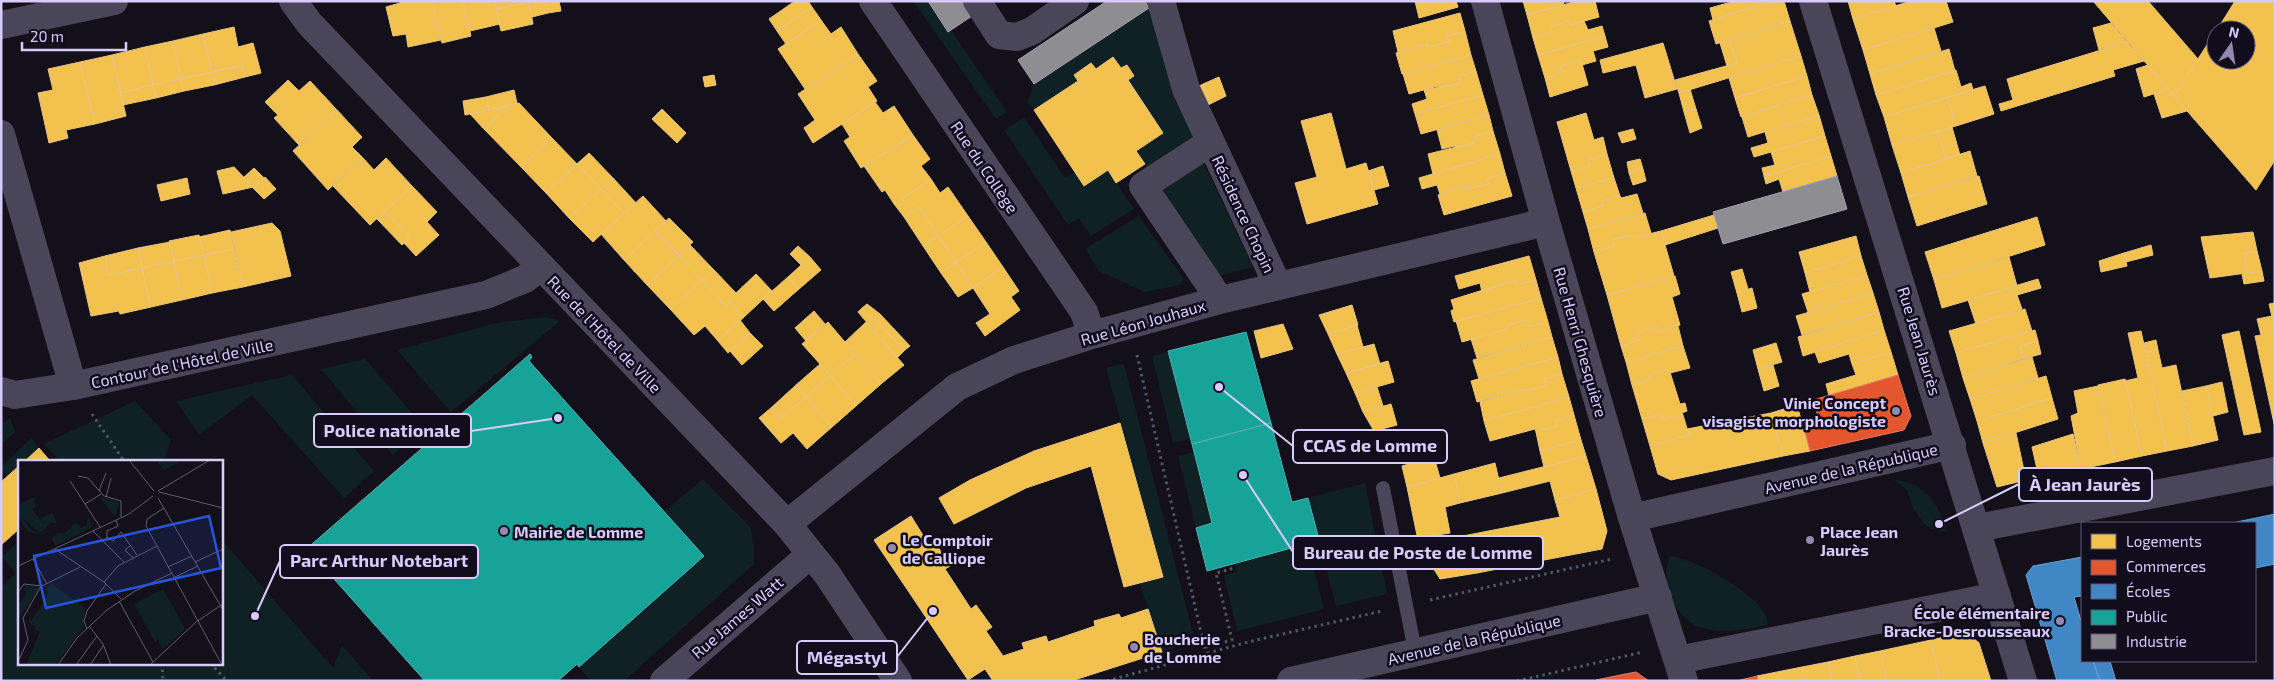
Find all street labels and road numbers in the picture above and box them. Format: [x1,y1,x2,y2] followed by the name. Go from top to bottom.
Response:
[947,117,1023,217] street label: Rue du Collège
[1208,152,1280,276] street label: Résidence Chopin
[1550,265,1612,419] street label: Rue Henri Ghesquière
[544,272,666,396] street label: Rue de l'Hôtel de Ville
[1894,284,1946,398] street label: Rue Jean Jaurès
[1078,295,1208,349] street label: Rue Léon Jouhaux
[89,334,275,392] street label: Contour de l'Hôtel de Ville
[1763,439,1939,497] street label: Avenue de la République
[687,572,787,662] street label: Rue James Watt
[1386,610,1562,668] street label: Avenue de la République

